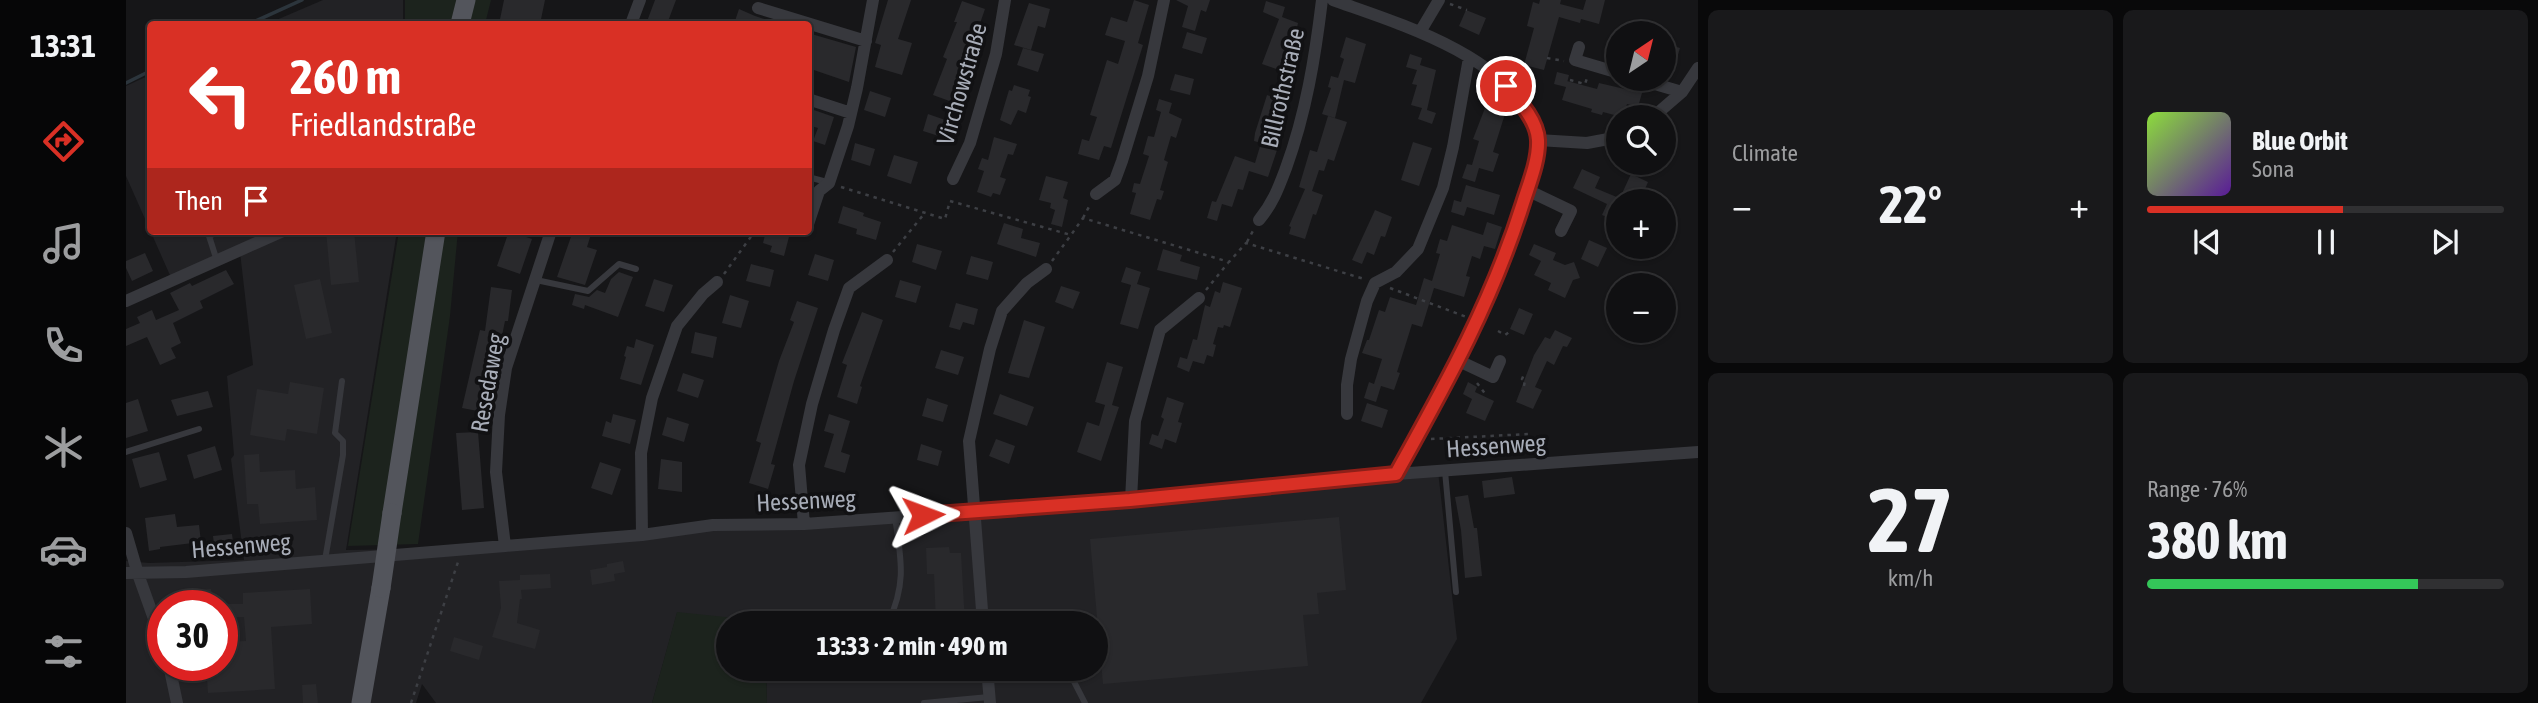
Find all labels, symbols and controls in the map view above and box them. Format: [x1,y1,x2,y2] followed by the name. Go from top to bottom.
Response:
[931,20,992,148] street label: Virchowstraße
[1606,21,1676,91] north arrow
[1606,21,1676,343] map controls
[1256,25,1309,150] street label: Billrothstraße
[30,27,96,64] text: 13:31
[290,48,401,104] text: 260 m
[175,49,266,140] icon: left
[1476,56,1536,116] pin
[1487,67,1525,105] icon: arrive
[1606,105,1676,175] button: search
[290,106,476,143] text: Friedlandstraße
[39,117,88,166] icon: directions
[2252,126,2348,156] text: Blue Orbit
[1732,140,1798,166] text: Climate
[2252,156,2294,182] text: Sona
[1879,174,1942,234] text: 22°
[237,182,275,220] icon: arrive
[1732,183,1752,226] text: −
[2069,183,2089,226] text: +
[175,186,223,216] text: Then
[1606,189,1676,259] button: +
[39,219,88,268] icon: music
[2188,223,2226,261] icon: previous
[2307,223,2345,261] icon: pause
[2426,223,2464,261] icon: next
[1606,273,1676,343] button: −
[39,321,88,370] icon: phone
[466,331,510,434] street label: Resedaweg
[39,423,88,472] icon: climate
[1445,429,1547,462] street label: Hessenweg
[1868,467,1953,571] text: 27
[2147,476,2247,502] text: Range · 76%
[886,478,960,552] position arrow
[756,484,857,517] street label: Hessenweg
[2147,510,2288,570] text: 380 km
[39,525,88,574] icon: car
[190,528,292,563] street label: Hessenweg
[1888,565,1933,591] text: km/h
[147,590,238,681] speed limit sign: 30
[39,627,88,676] icon: filters
[817,631,1007,661] text: 13:33 · 2 min · 490 m

